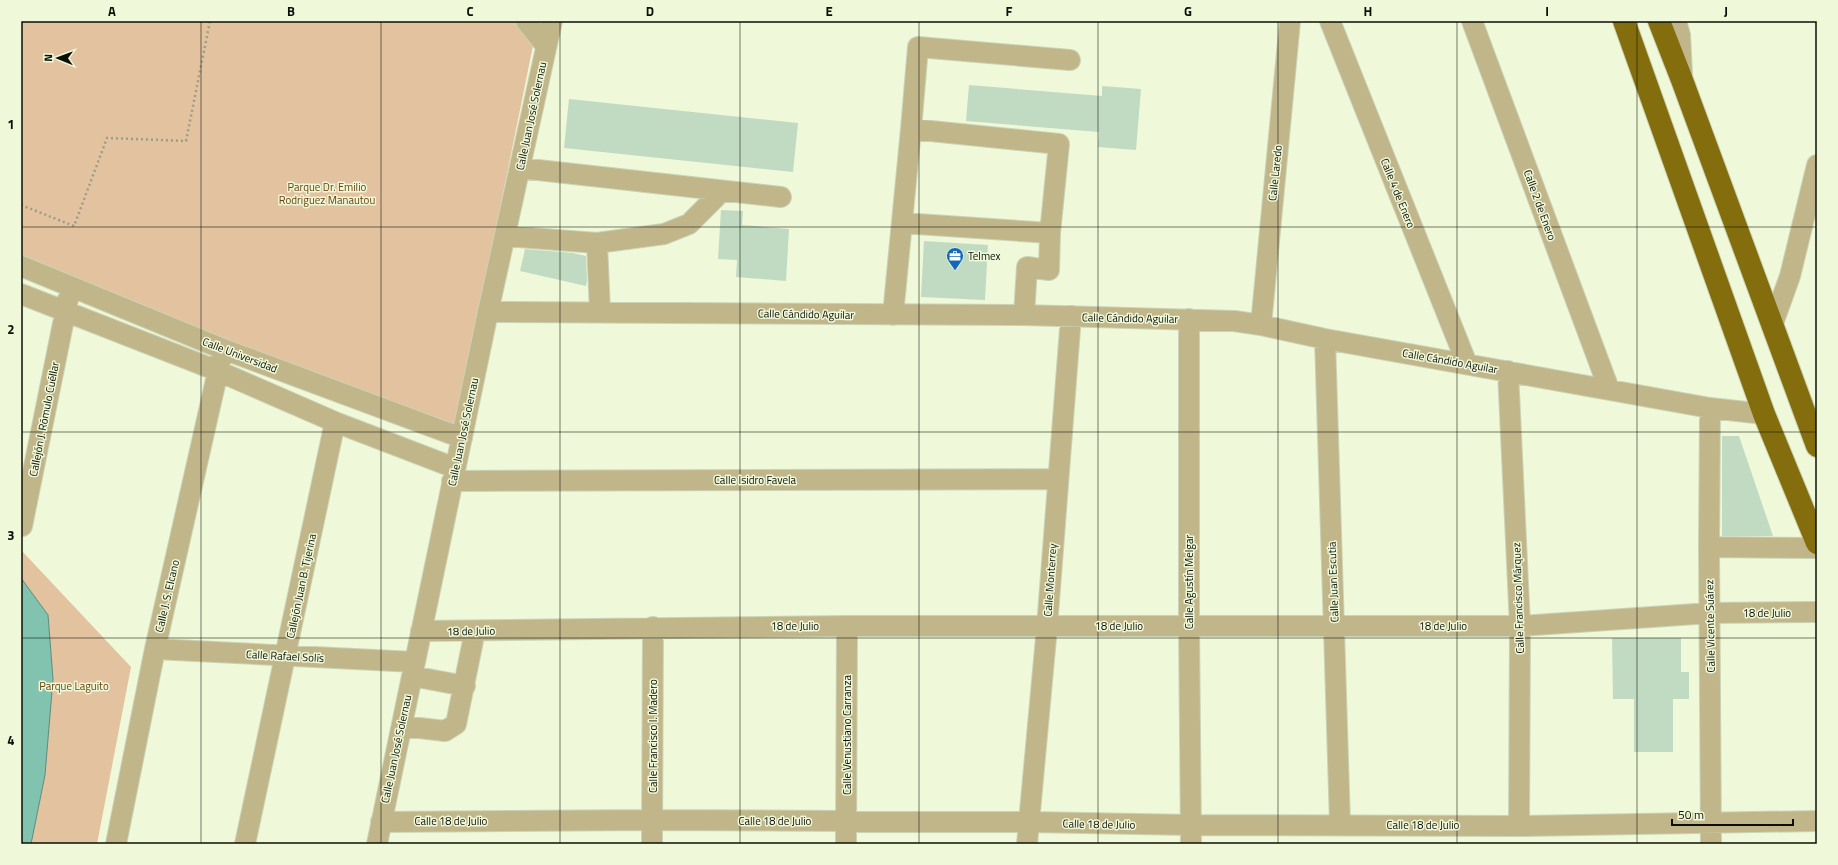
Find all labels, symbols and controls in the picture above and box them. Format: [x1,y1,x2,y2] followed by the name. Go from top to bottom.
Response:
[108,1,116,21] text: A
[287,1,295,21] text: B
[466,1,474,21] text: C
[646,1,654,21] text: D
[825,1,833,21] text: E
[1006,1,1013,21] text: F
[1184,1,1192,21] text: G
[1364,1,1372,21] text: H
[1545,1,1549,21] text: I
[1724,1,1728,21] text: J
[38,38,78,78] north arrow
[40,54,56,62] text: N
[512,60,550,172] street label: Calle Juan José Solernau
[7,114,15,134] text: 1
[1264,144,1286,202] street label: Calle Laredo
[1377,156,1419,230] street label: Calle 4 de Enero
[1520,168,1560,243] street label: Calle 2 de Enero
[279,179,375,208] park label: Parque Dr. Emilio Rodriguez Manautou
[945,246,965,271] office icon: Telmex
[968,248,1001,264] place label: Telmex
[758,305,855,323] street label: Calle Cándido Aguilar
[1082,309,1179,327] street label: Calle Cándido Aguilar
[7,319,15,339] text: 2
[200,333,280,377] street label: Calle Universidad
[1401,345,1499,377] street label: Calle Cándido Aguilar
[25,360,63,478] street label: Callejón J. Rómulo Cuéllar
[444,376,482,488] street label: Calle Juan José Solernau
[714,472,797,488] street label: Calle Isidro Favela
[7,525,15,545] text: 3
[282,532,320,640] street label: Callejón Juan B. Tijerina
[1181,535,1197,629] street label: Calle Agustín Melgar
[1324,541,1342,623] street label: Calle Juan Escutia
[1039,542,1061,617] street label: Calle Monterrey
[1508,542,1528,654] street label: Calle Francisco Márquez
[151,558,183,634] street label: Calle J. S. Elcano
[1701,579,1719,673] street label: Calle Vicente Suárez
[1743,605,1791,621] street label: 18 de Julio
[771,618,819,634] street label: 18 de Julio
[1095,618,1143,634] street label: 18 de Julio
[1419,618,1467,634] street label: 18 de Julio
[447,623,495,639] street label: 18 de Julio
[245,646,325,666] street label: Calle Rafael Solís
[839,675,855,795] street label: Calle Venustiano Carranza
[39,678,109,694] park label: Parque Laguito
[645,679,661,793] street label: Calle Francisco I. Madero
[377,693,415,805] street label: Calle Juan José Solernau
[7,730,15,750] text: 4
[1672,801,1793,827] scale bar
[1678,805,1704,824] text: 50 m
[415,813,488,829] street label: Calle 18 de Julio
[739,813,812,829] street label: Calle 18 de Julio
[1062,815,1136,833] street label: Calle 18 de Julio
[1387,817,1460,833] street label: Calle 18 de Julio

